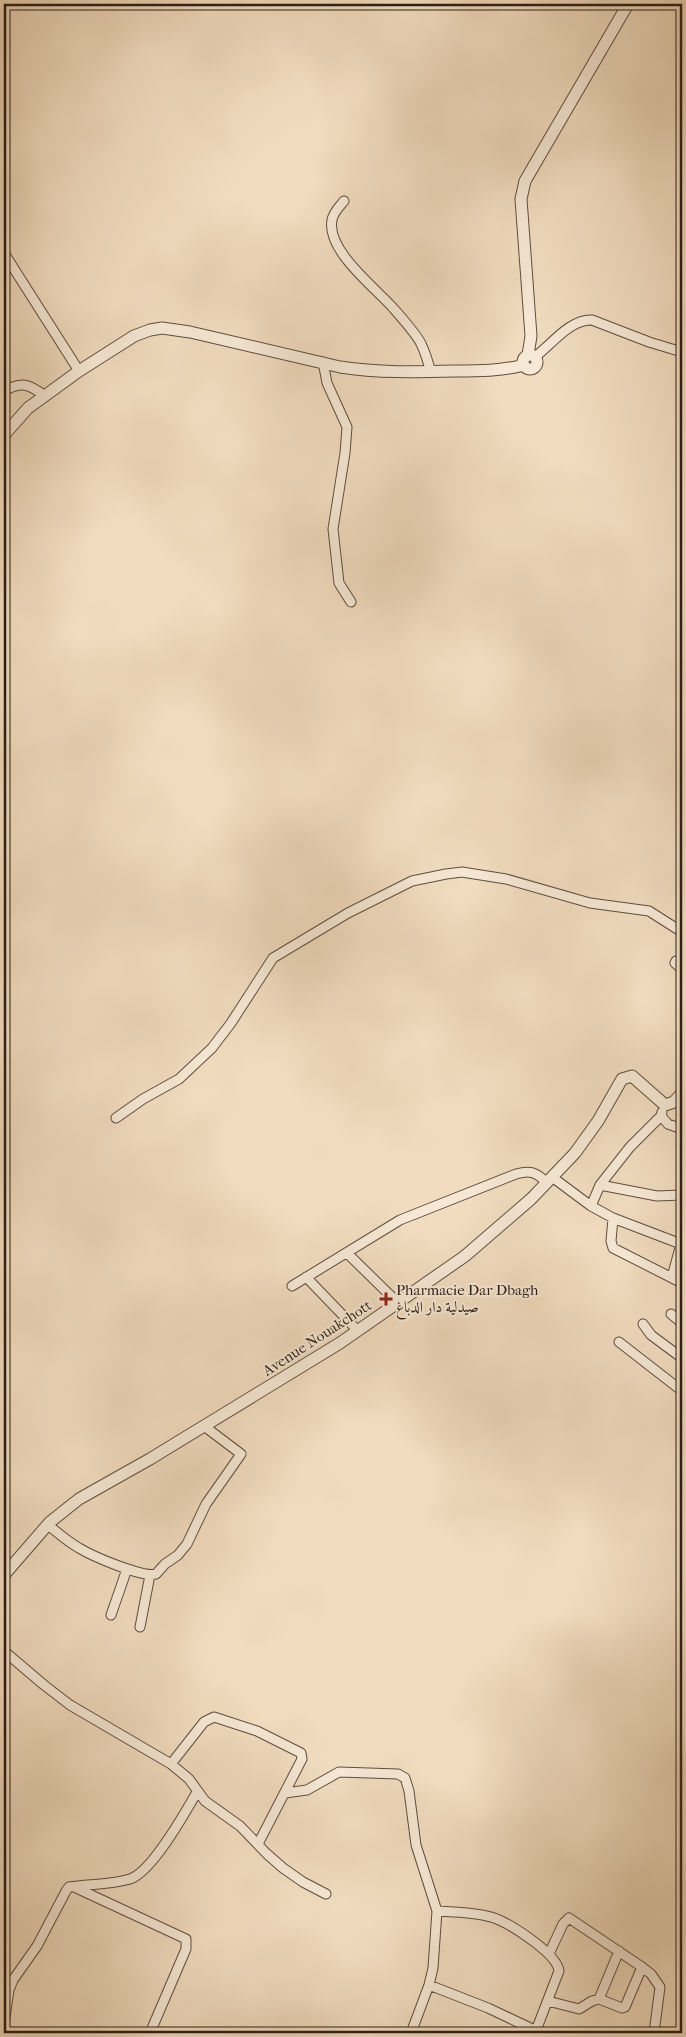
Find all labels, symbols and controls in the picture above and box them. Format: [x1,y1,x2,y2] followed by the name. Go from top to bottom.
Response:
[396,1281,539,1320] place label: Pharmacie Dar Dbagh صيدلية دار الدباغ
[380,1293,392,1305] marker: Pharmacie Dar Dbagh صيدلية دار الدباغ
[258,1296,375,1380] street label: Avenue Nouakchott

